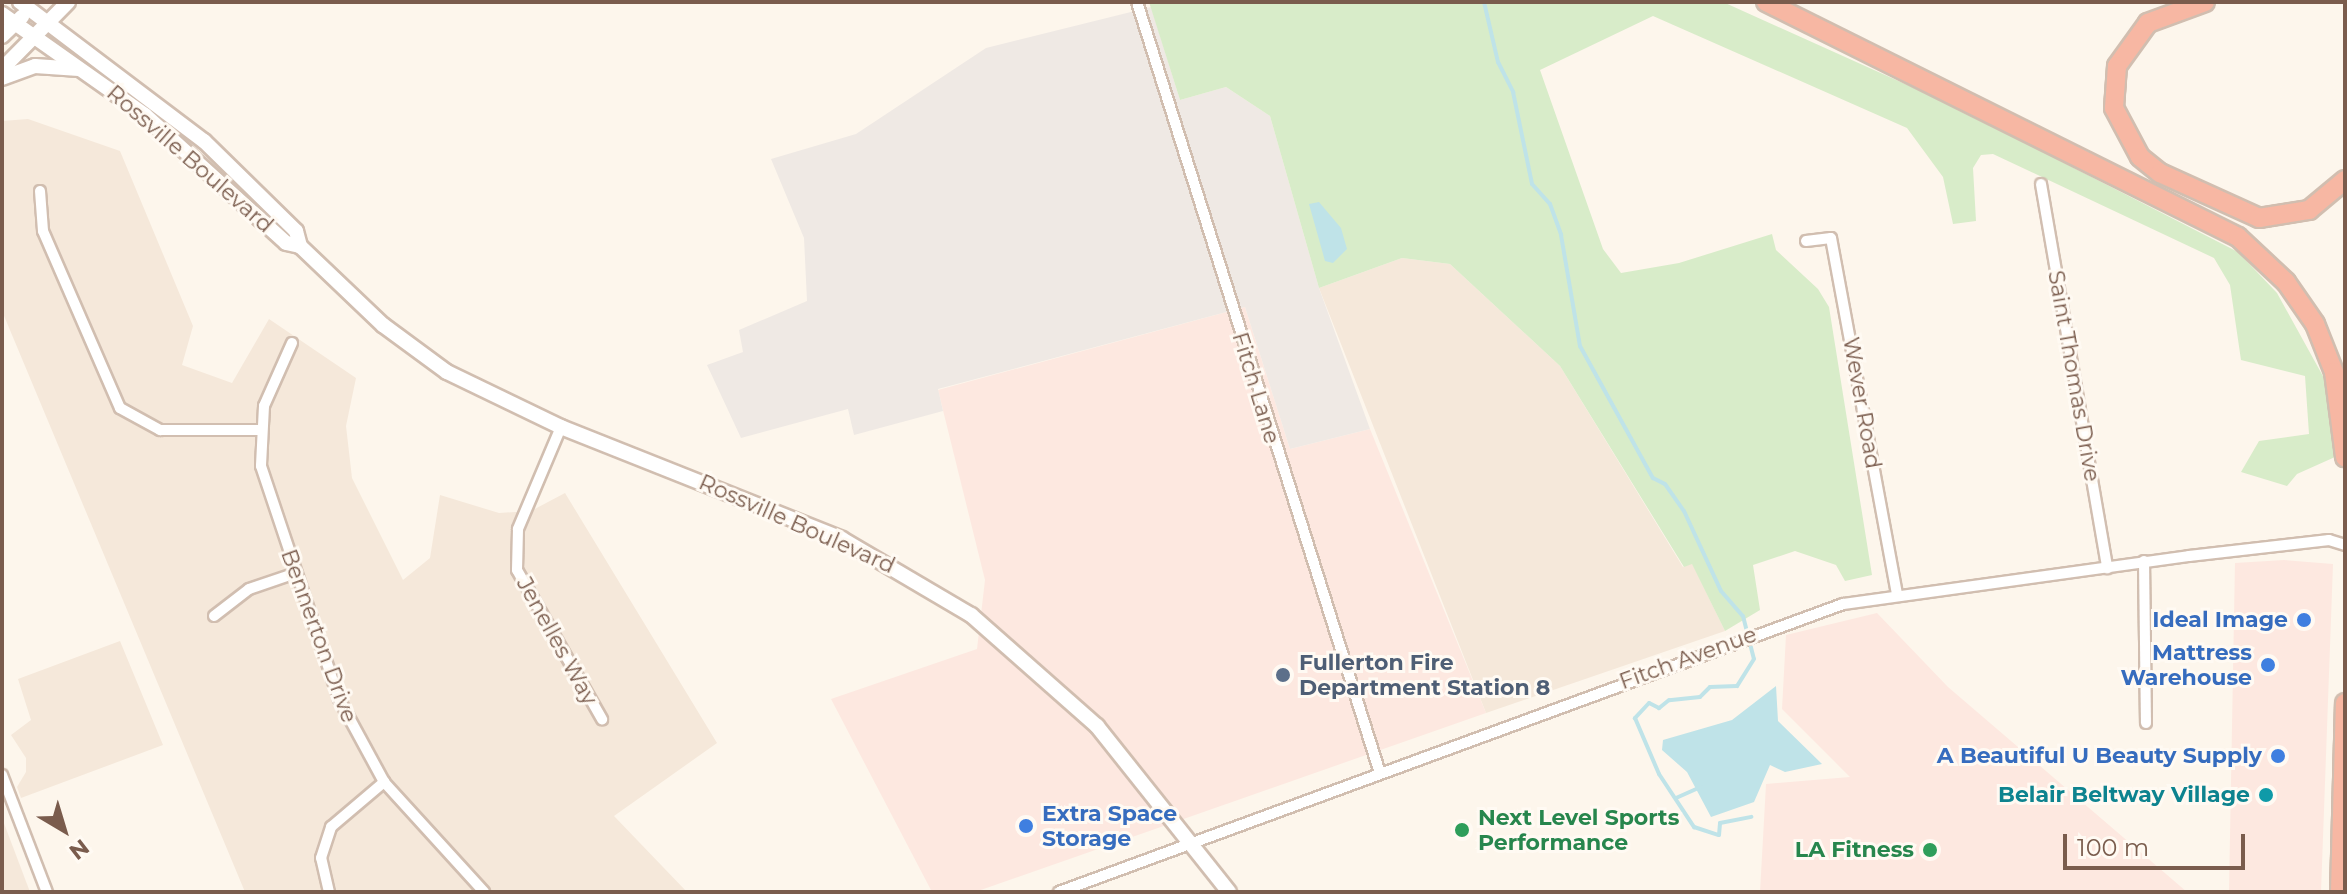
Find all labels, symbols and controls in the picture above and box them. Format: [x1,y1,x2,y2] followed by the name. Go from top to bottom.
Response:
[101,80,279,238] street label: Rossville Boulevard
[2042,268,2106,484] street label: Saint Thomas Drive
[1227,329,1285,447] street label: Fitch Lane
[1837,335,1887,471] street label: Wever Road
[695,469,899,579] street label: Rossville Boulevard
[275,546,363,726] street label: Bennerton Drive
[511,573,603,709] street label: Jenelles Way
[2152,607,2288,633] place label: Ideal Image
[2295,611,2313,629] marker: Ideal Image
[1616,621,1760,695] street label: Fitch Avenue
[2120,639,2252,690] place label: Mattress Warehouse
[1299,649,1550,700] place label: Fullerton Fire Department Station 8
[2259,656,2277,674] marker: Mattress Warehouse
[1274,666,1292,684] marker: Fullerton Fire Department Station 8
[1937,743,2262,769] place label: A Beautiful U Beauty Supply
[2269,747,2287,765] marker: A Beautiful U Beauty Supply
[1998,782,2250,808] place label: Belair Beltway Village
[2257,786,2275,804] marker: Belair Beltway Village
[24,790,104,870] north arrow
[1042,800,1177,852] place label: Extra Space Storage
[1478,804,1679,856] place label: Next Level Sports Performance
[1017,817,1035,835] marker: Extra Space Storage
[2067,818,2249,868] scale bar
[1453,821,1471,839] marker: Next Level Sports Performance
[64,833,94,865] text: N
[2077,833,2149,862] text: 100 m
[1795,837,1914,863] place label: LA Fitness
[1921,841,1939,859] marker: LA Fitness

